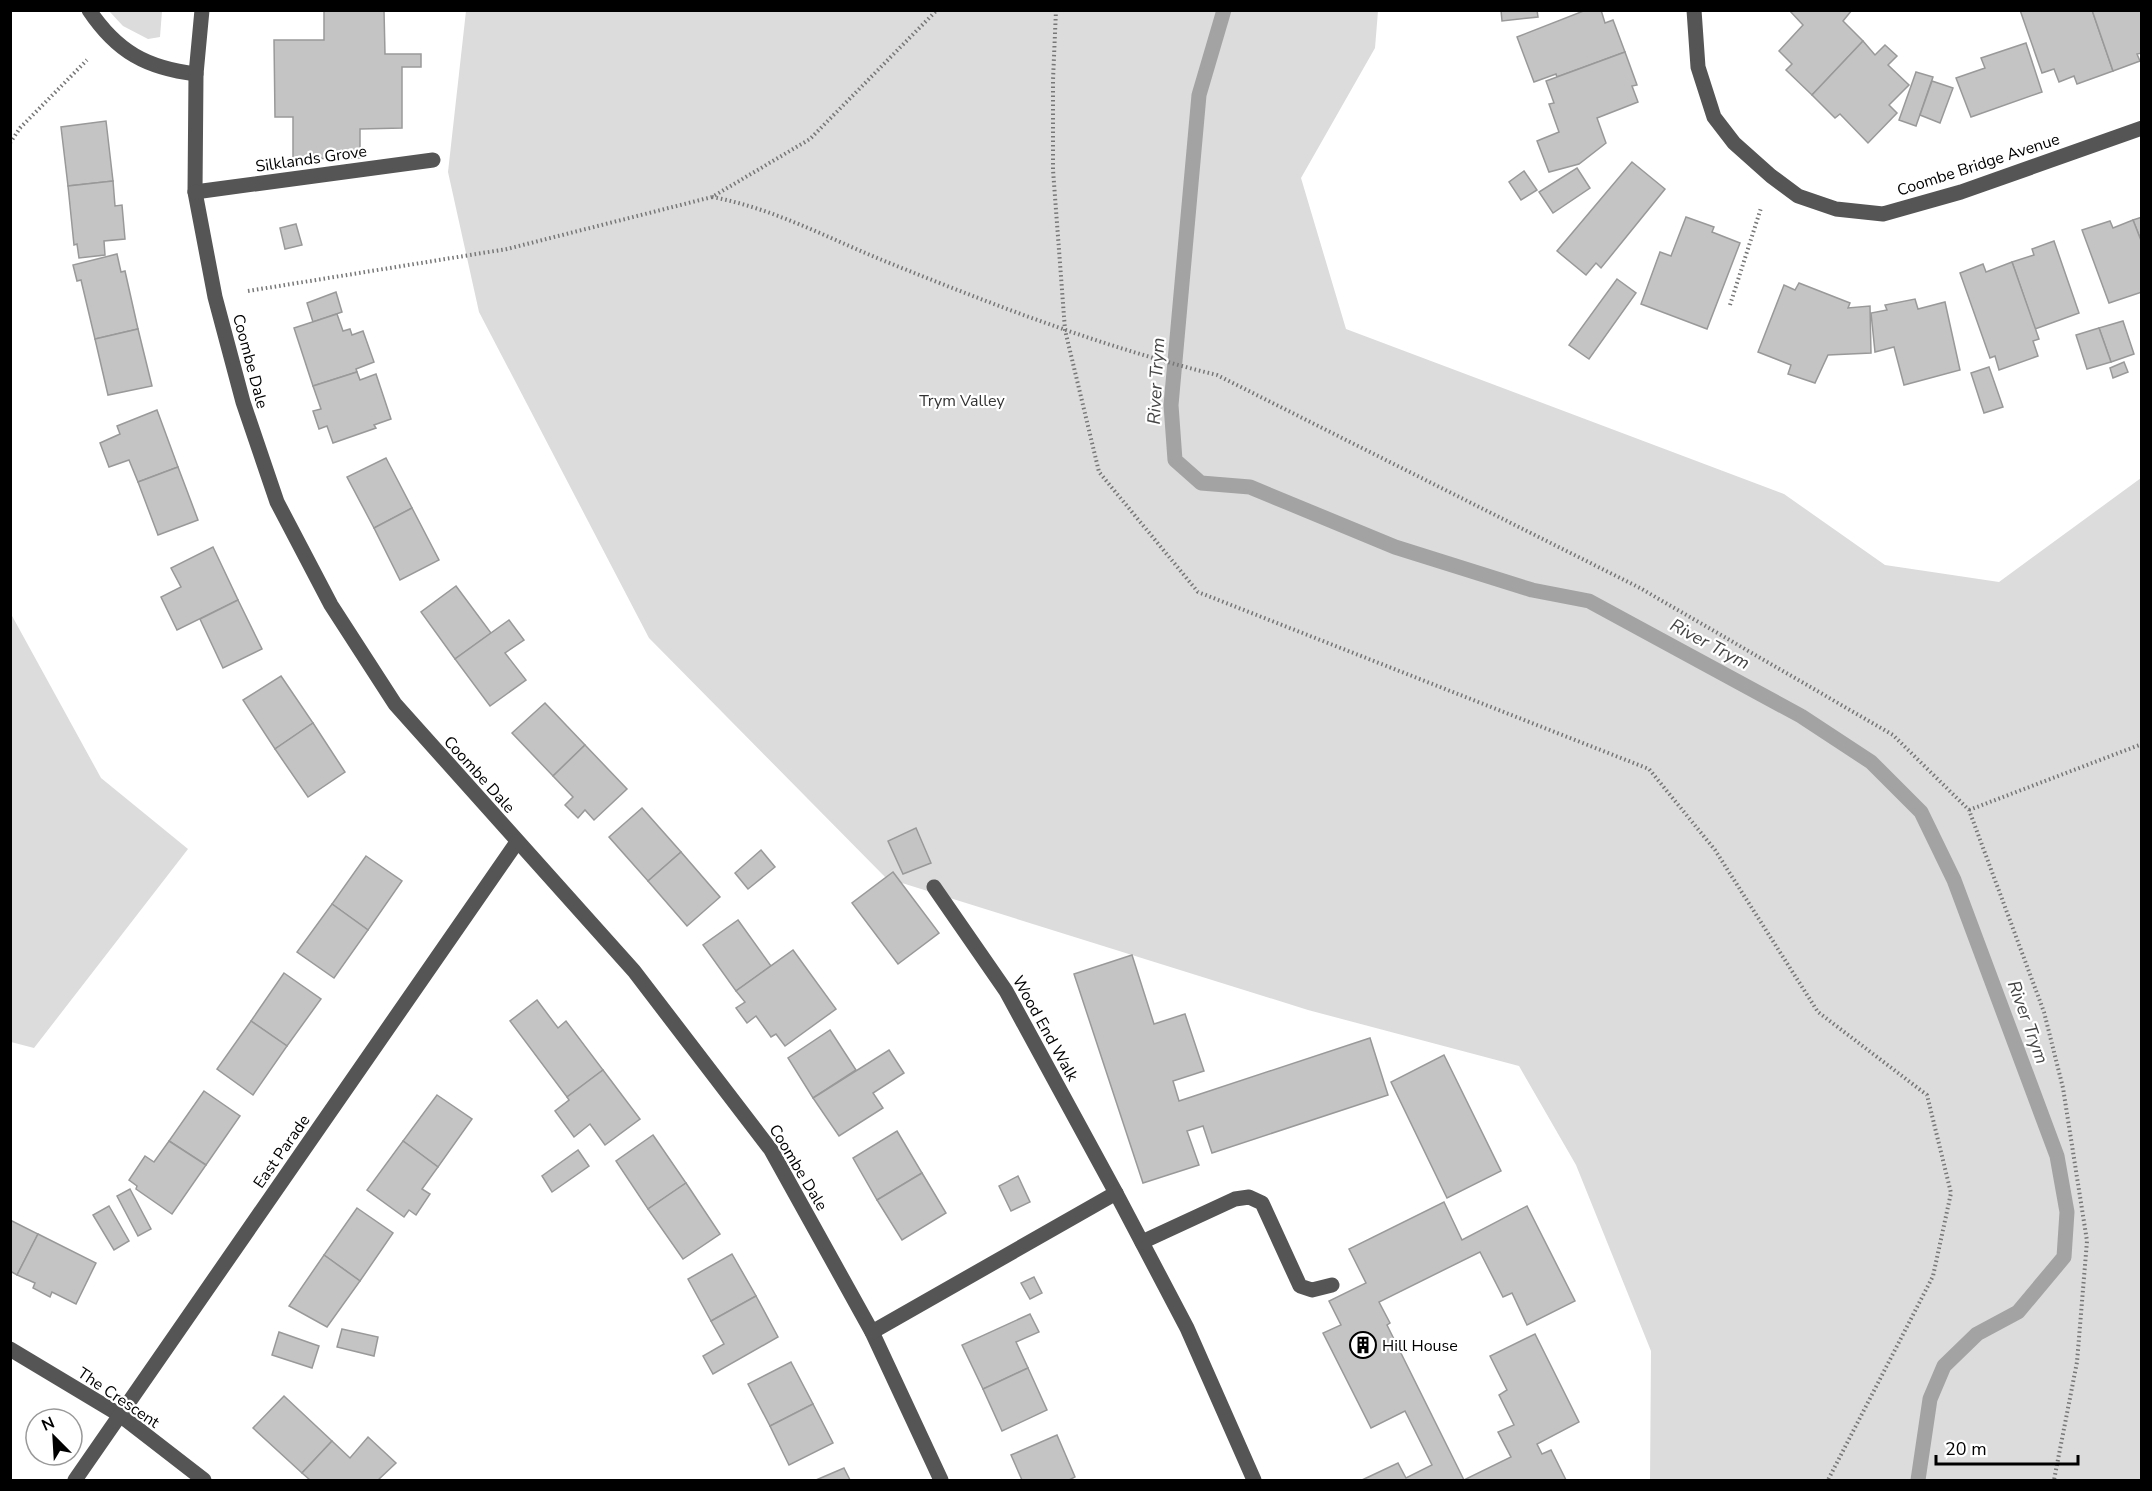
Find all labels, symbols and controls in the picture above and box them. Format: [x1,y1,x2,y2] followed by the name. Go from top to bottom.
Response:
[1894,128,2062,202] street label: Coombe Bridge Avenue
[254,140,368,178] street label: Silklands Grove
[227,311,273,411] street label: Coombe Dale
[1142,337,1170,425] water label: River Trym
[919,390,1005,412] park label: Trym Valley
[1666,613,1754,675] water label: River Trym
[439,731,520,818] street label: Coombe Dale
[1007,972,1084,1086] street label: Wood End Walk
[2002,977,2054,1067] water label: River Trym
[248,1110,315,1193] street label: East Parade
[764,1120,833,1215] street label: Coombe Dale
[1348,1330,1378,1360] building icon: Hill House
[1382,1335,1458,1357] place label: Hill House
[73,1362,164,1434] street label: The Crescent
[24,1407,84,1467] north arrow
[38,1412,58,1437] text: N
[1936,1428,2078,1466] scale bar
[1945,1437,1987,1461] text: 20 m

